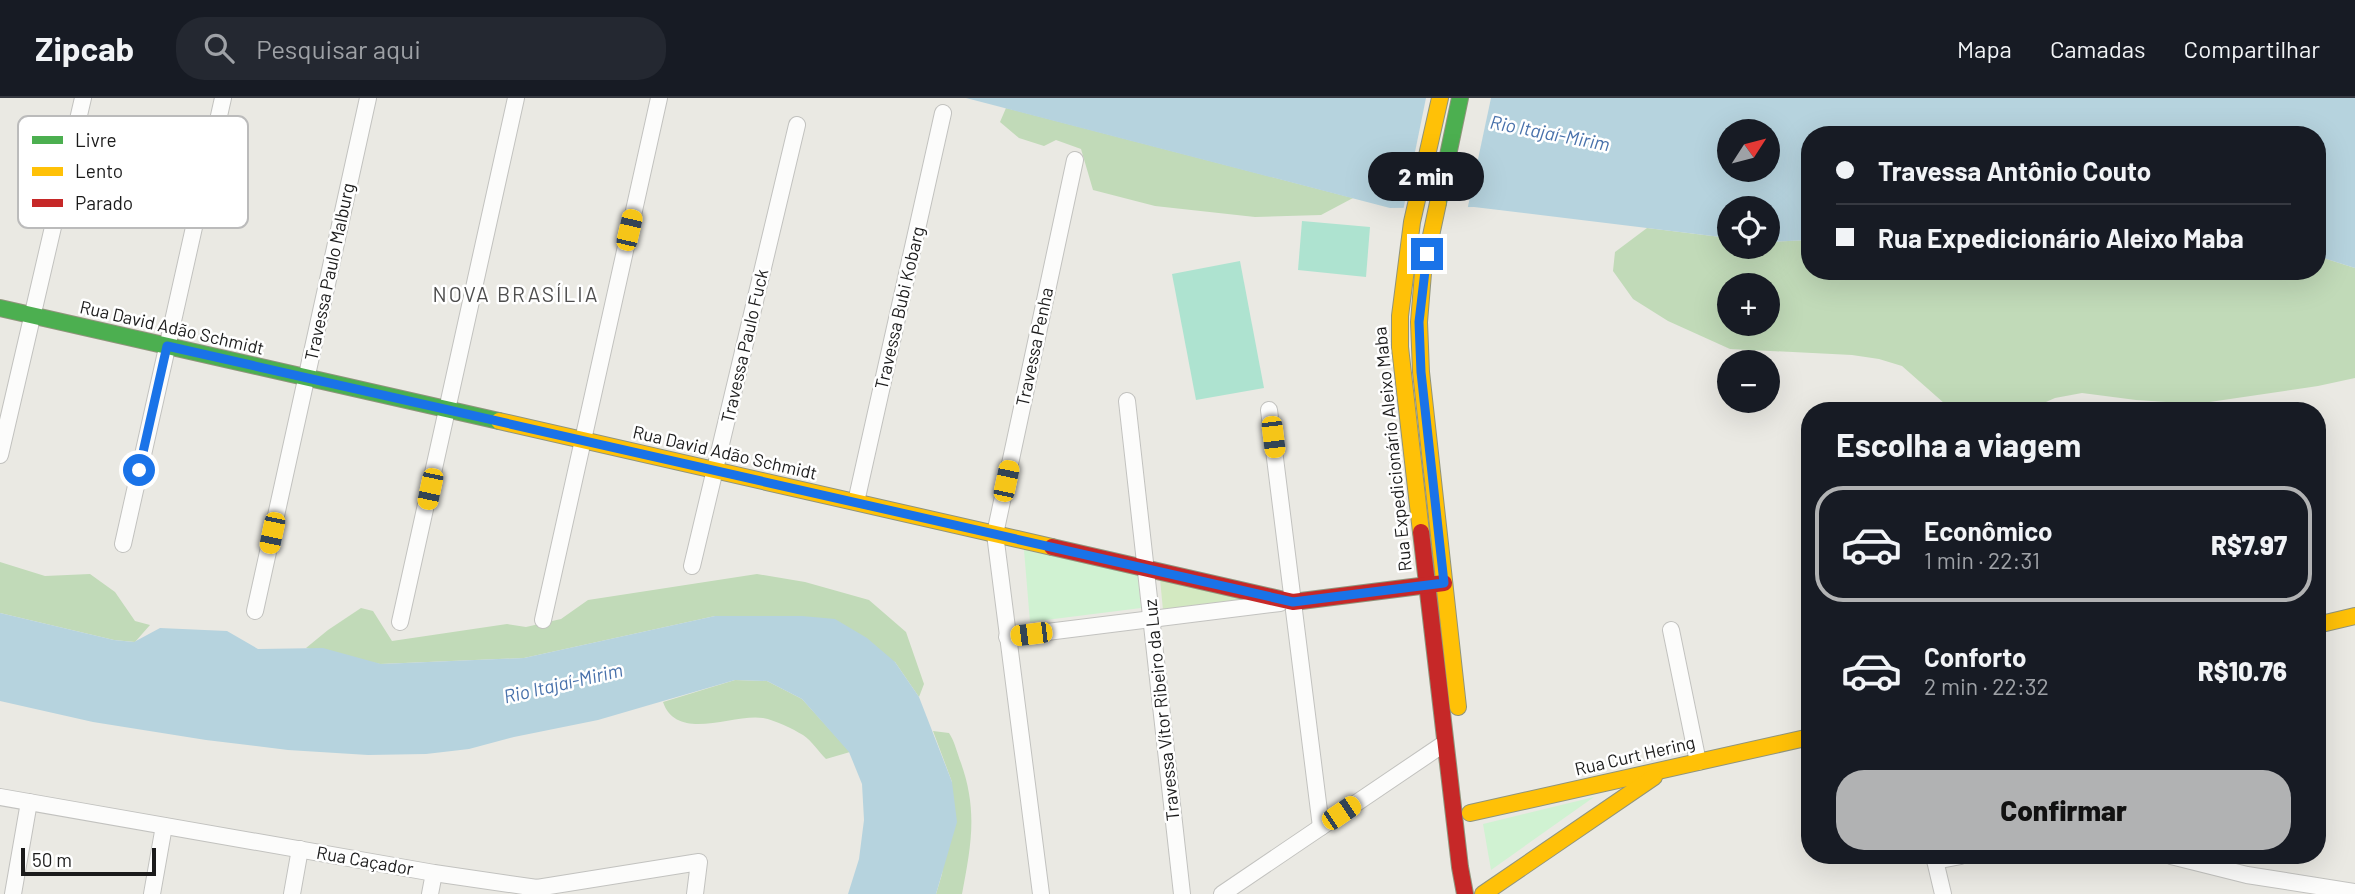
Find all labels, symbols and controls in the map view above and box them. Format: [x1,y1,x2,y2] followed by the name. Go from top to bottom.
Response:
[176,17,666,80] search box
[35,28,134,68] text: Zipcab
[200,29,238,67] icon: search
[256,33,421,64] text: Pesquisar aqui
[1957,34,2012,63] text: Mapa
[2050,34,2146,63] text: Camadas
[2184,34,2320,63] text: Compartilhar
[1488,110,1612,155] water label: Rio Itajaí-Mirim
[18,116,248,228] legend
[1717,119,1780,182] north arrow
[1717,119,1780,413] map controls
[75,128,117,151] text: Livre
[1369,152,1485,202] callout: 2 min
[1878,155,2151,186] text: Travessa Antônio Couto
[75,159,123,182] text: Lento
[1398,162,1454,190] text: 2 min
[299,181,359,363] street label: Travessa Paulo Malburg
[75,191,133,214] text: Parado
[1717,196,1780,259] button: locate
[615,207,644,253] car
[1878,222,2244,253] text: Rua Expedicionário Aleixo Maba
[870,224,928,391] street label: Travessa Bubi Kobarg
[1411,238,1443,270] route end
[716,267,772,425] street label: Travessa Paulo Fuck
[1717,273,1780,336] button: +
[432,281,600,306] district label: NOVA BRASÍLIA
[1011,285,1057,408] street label: Travessa Penha
[78,295,267,359] street label: Rua David Adão Schmidt
[1368,326,1416,573] street label: Rua Expedicionário Aleixo Maba
[1717,350,1780,413] button: −
[1261,415,1286,459] car
[631,420,820,484] street label: Rua David Adão Schmidt
[1836,425,2081,463] text: Escolha a viagem
[123,454,155,486] route start
[992,458,1021,504] car
[416,466,445,512] car
[258,510,287,556] car
[1840,513,1903,576] icon: car
[1924,515,2053,546] text: Econômico
[2211,529,2287,560] text: R$7.97
[1924,546,2040,574] text: 1 min · 22:31
[1138,598,1184,822] street label: Travessa Vítor Ribeiro da Luz
[1009,621,1054,647] car
[1840,639,1903,702] icon: car
[1924,641,2027,672] text: Conforto
[2198,655,2287,686] text: R$10.76
[501,658,625,707] water label: Rio Itajaí-Mirim
[1924,672,2049,700] text: 2 min · 22:32
[1572,730,1697,780] street label: Rua Curt Hering
[1836,770,2291,850] button: Confirmar
[1318,793,1365,833] car
[315,841,416,879] street label: Rua Caçador
[21,845,156,877] scale bar
[32,848,72,871] text: 50 m

